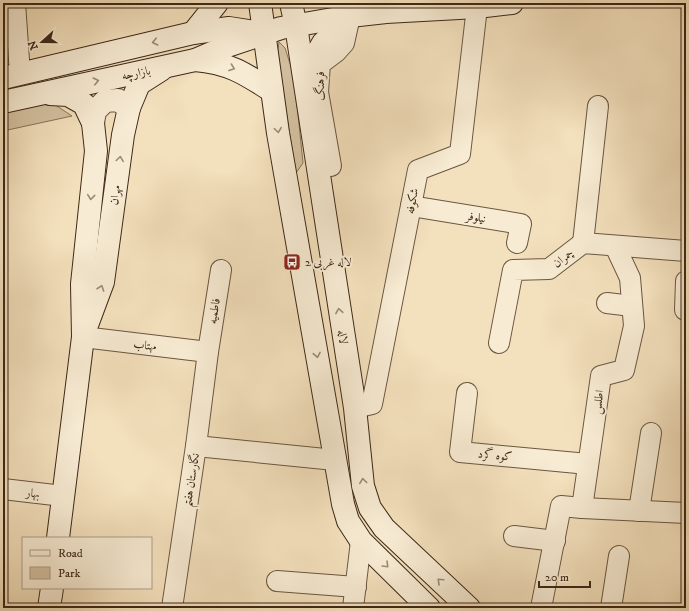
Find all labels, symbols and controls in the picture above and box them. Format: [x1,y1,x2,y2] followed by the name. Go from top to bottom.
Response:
[22,22,62,62] north arrow
[152,37,159,46] one-way arrow
[25,39,42,52] text: N
[120,63,152,85] street label: بازارچه
[229,63,236,71] one-way arrow
[312,71,328,101] street label: فرهنگ
[93,78,99,86] one-way arrow
[273,127,282,133] one-way arrow
[115,156,124,162] one-way arrow
[107,184,124,206] street label: مهران
[403,187,422,215] street label: شکوفه
[87,193,96,200] one-way arrow
[463,208,487,226] street label: نیلوفر
[550,246,577,271] street label: چمران
[282,252,302,272] bus stop icon: لاله غربی 2
[305,255,352,271] place label: لاله غربی 2
[96,284,105,291] one-way arrow
[205,297,224,325] street label: فاطمیه
[335,308,344,314] one-way arrow
[334,329,351,346] street label: لاله
[133,337,158,354] street label: مهتاب
[312,352,321,358] one-way arrow
[589,388,609,415] street label: اطلس
[477,446,513,464] street label: کوه گرد
[179,452,207,509] street label: نگارستان هفتم
[359,478,368,484] one-way arrow
[24,485,41,502] street label: بهار
[22,537,152,589] legend
[58,546,83,561] text: Road
[381,560,389,568] one-way arrow
[539,563,590,589] scale bar
[58,566,80,581] text: Park
[545,570,569,585] text: 20 m
[438,579,445,586] one-way arrow

